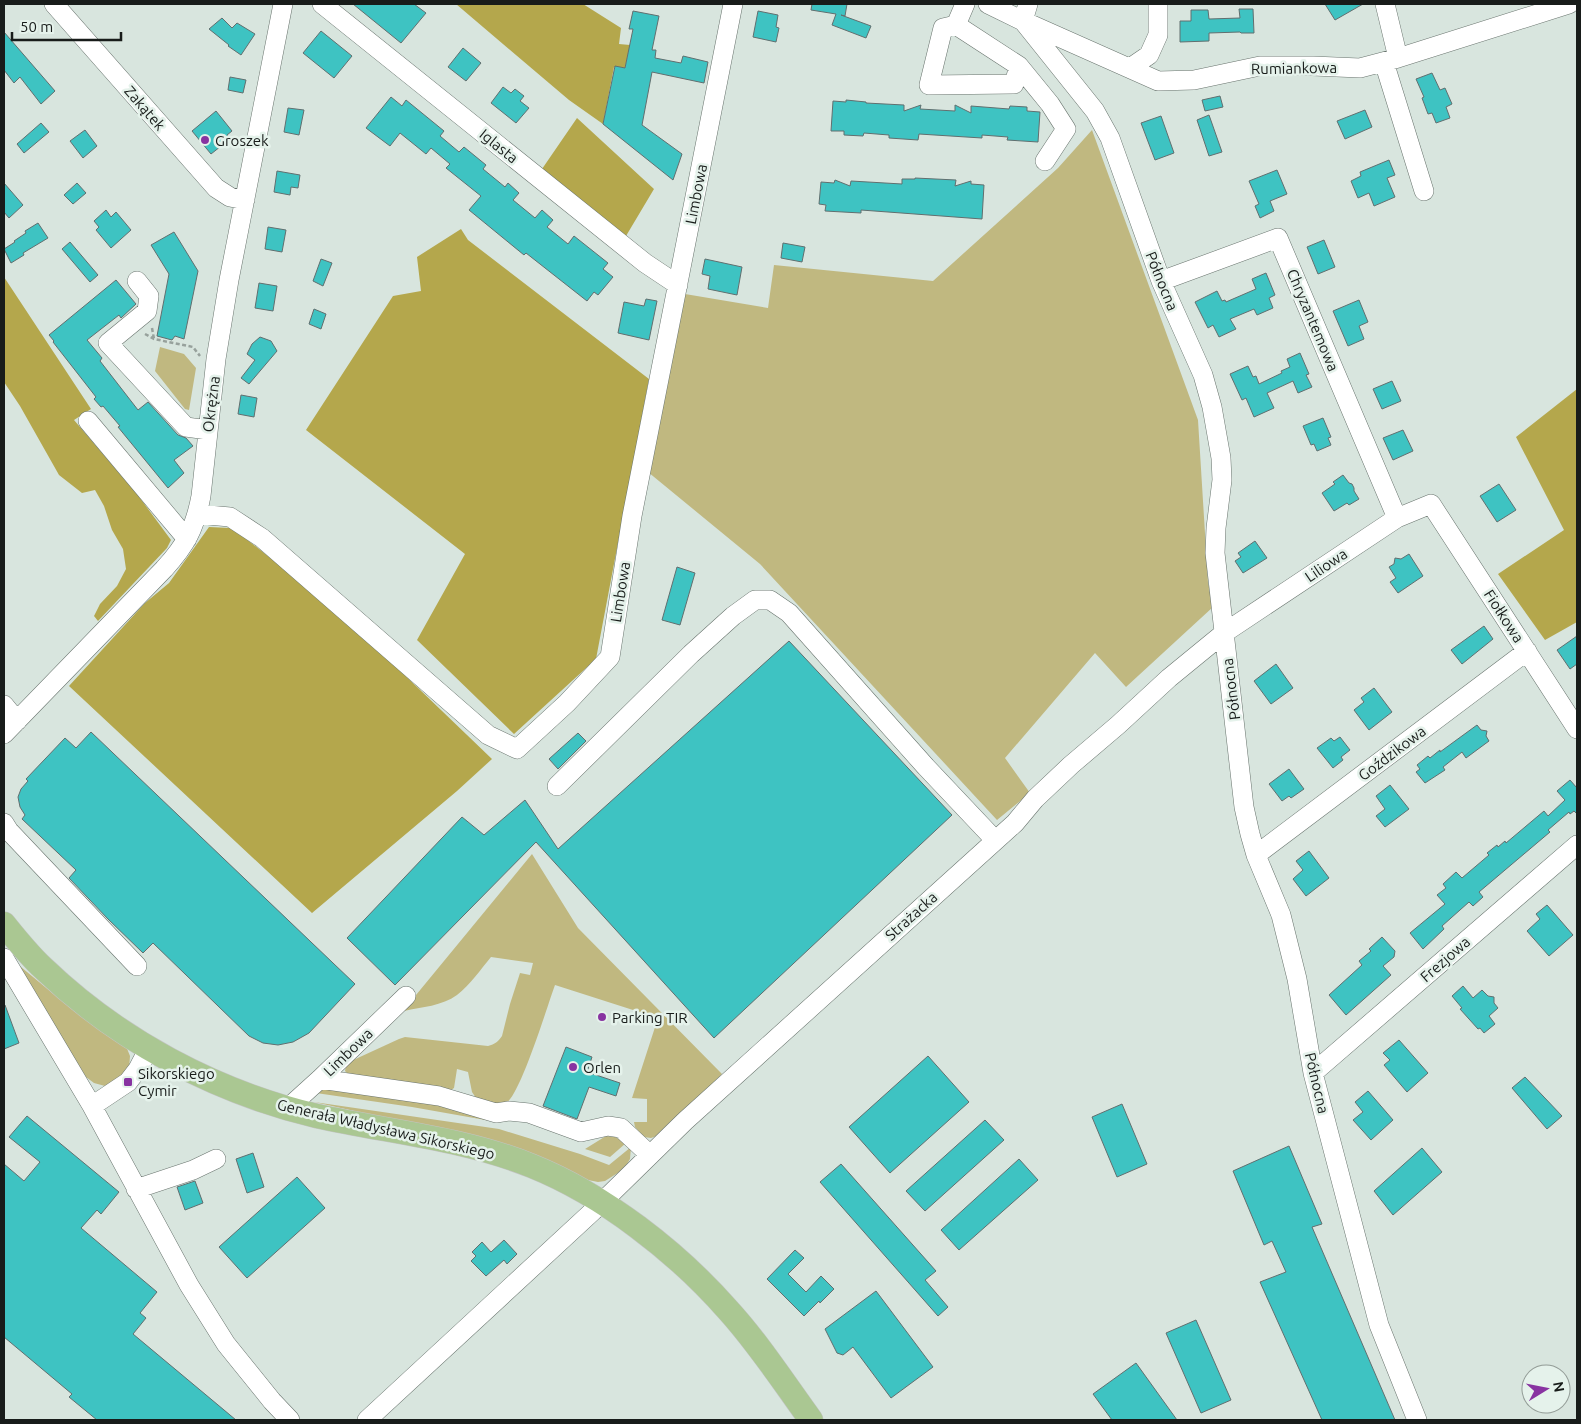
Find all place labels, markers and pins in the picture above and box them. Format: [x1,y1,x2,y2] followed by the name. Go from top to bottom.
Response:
[215,132,269,149] place label: Groszek
[199,134,211,146] marker: Groszek
[612,1009,688,1026] place label: Parking TIR
[596,1011,608,1023] marker: Parking TIR
[583,1059,621,1076] place label: Orlen
[567,1061,579,1073] marker: Orlen
[138,1065,215,1099] place label: Sikorskiego Cymir
[122,1076,134,1088] marker: Sikorskiego Cymir

